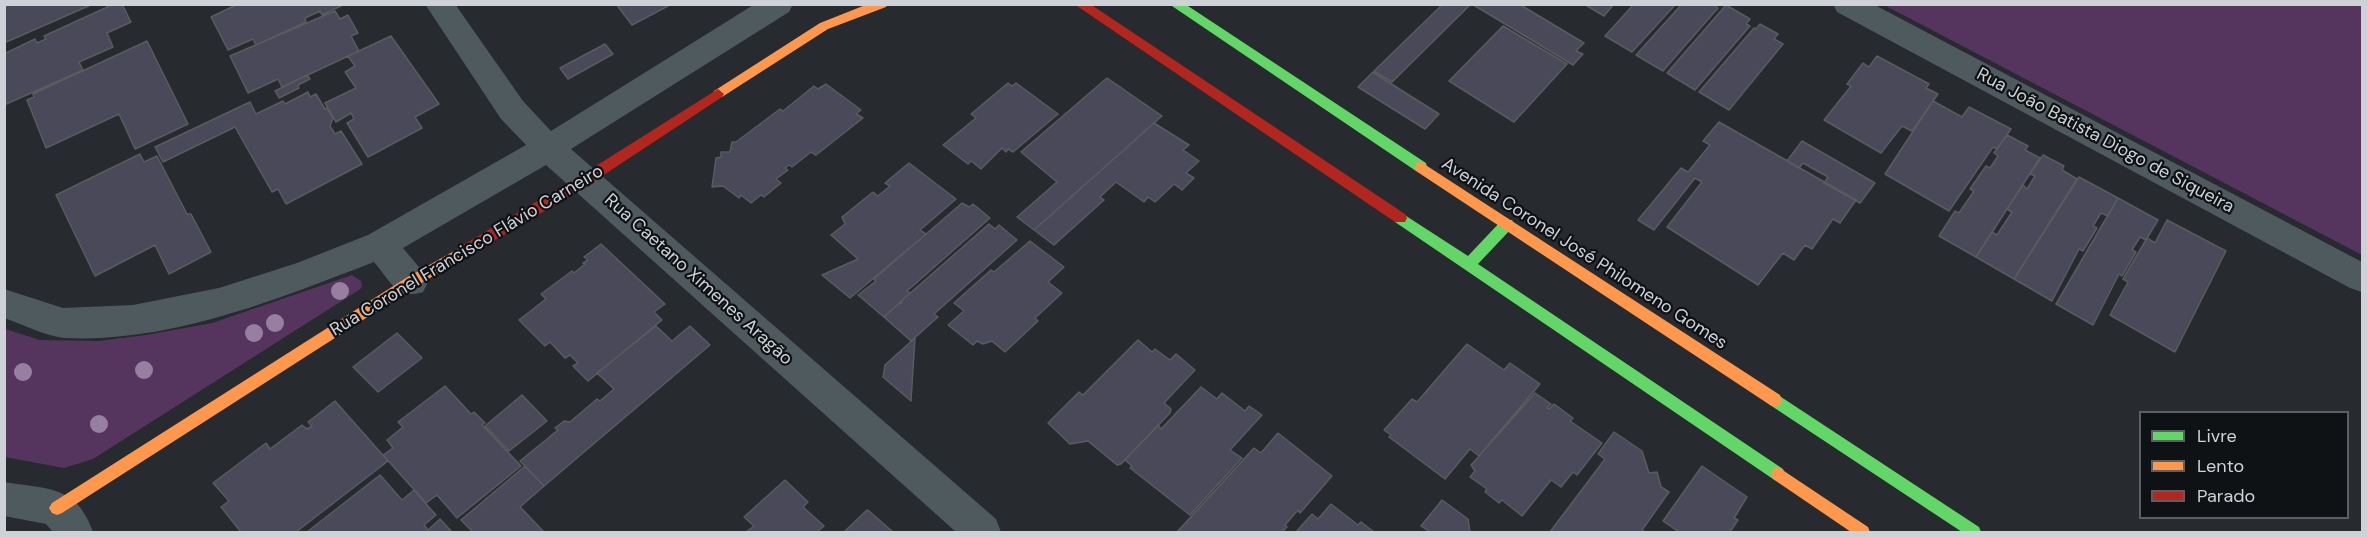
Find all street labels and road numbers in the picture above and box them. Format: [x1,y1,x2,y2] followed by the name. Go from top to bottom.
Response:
[1973,64,2237,218] street label: Rua João Batista Diogo de Siqueira
[1437,153,1731,355] street label: Avenida Coronel José Philomeno Gomes
[326,161,608,341] street label: Rua Coronel Francisco Flávio Carneiro
[600,190,796,370] street label: Rua Caetano Ximenes Aragão

